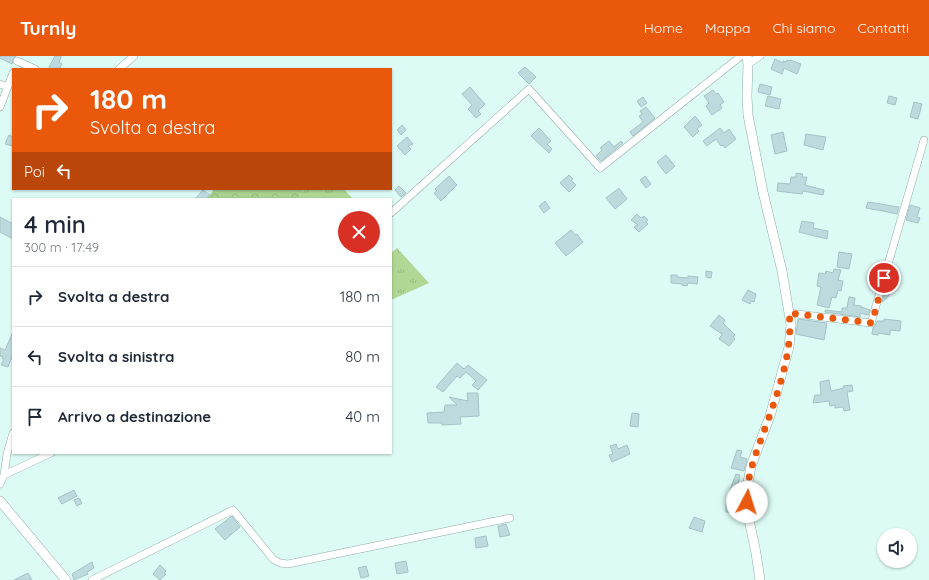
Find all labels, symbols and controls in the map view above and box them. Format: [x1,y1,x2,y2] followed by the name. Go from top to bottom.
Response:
[20,16,76,40] text: Turnly
[644,19,683,37] text: Home
[705,19,750,37] text: Mappa
[772,19,836,37] text: Chi siamo
[858,19,909,37] text: Contatti
[90,81,167,116] text: 180 m
[24,84,76,136] icon: right
[90,116,216,139] text: Svolta a destra
[53,160,75,182] icon: left
[24,162,45,181] text: Poi
[24,209,86,239] text: 4 min
[338,211,380,253] button: close
[24,239,99,255] text: 300 m · 17:49
[867,261,901,295] pin
[873,267,895,289] icon: arrive
[24,286,46,308] icon: right
[58,287,169,306] text: Svolta a destra
[340,287,380,306] text: 180 m
[24,346,46,368] icon: left
[58,347,174,366] text: Svolta a sinistra
[345,347,380,366] text: 80 m
[24,406,46,428] icon: arrive
[58,407,211,426] text: Arrivo a destinazione
[345,407,380,426] text: 40 m
[726,481,768,523] position arrow
[877,528,917,568] map controls
[877,528,917,568] button: sound

